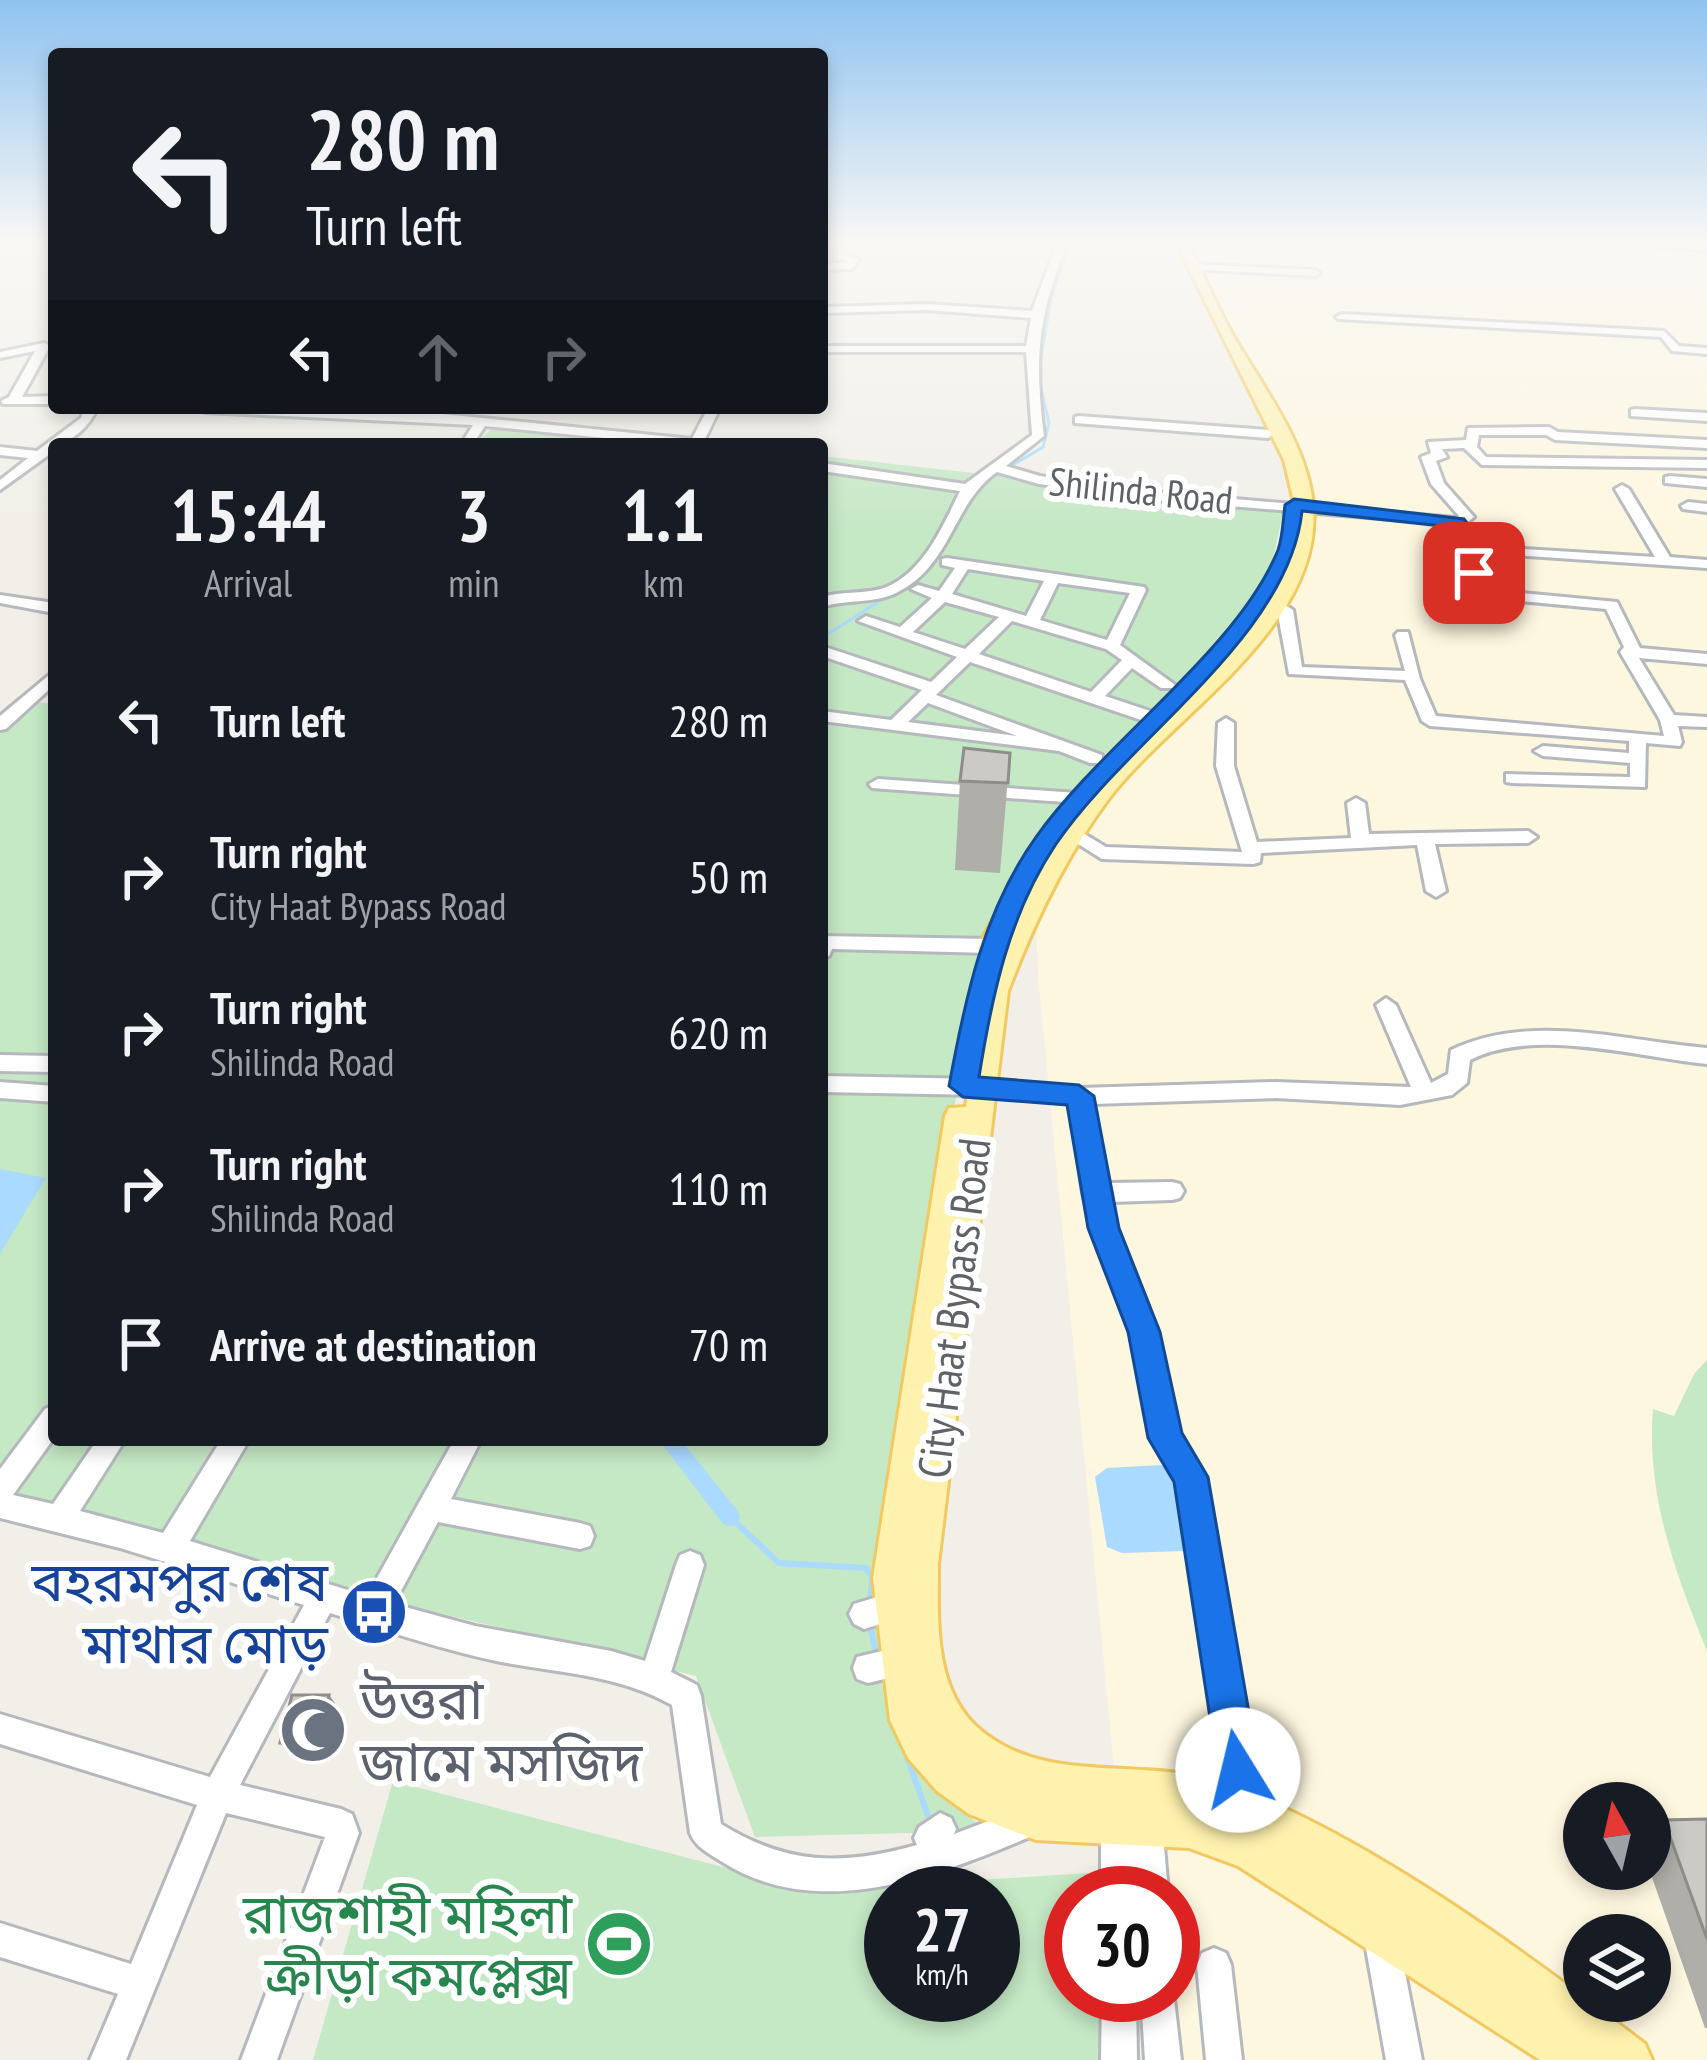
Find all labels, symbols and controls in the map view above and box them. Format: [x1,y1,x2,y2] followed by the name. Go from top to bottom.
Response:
[306,84,499,193] text: 280 m
[108,96,264,252] icon: left
[306,190,462,260] text: Turn left
[279,324,345,390] icon: left
[405,324,471,390] icon: ahead
[531,324,597,390] icon: right
[1047,455,1235,525] street label: Shilinda Road
[170,468,326,561] text: 15:44
[457,468,491,561] text: 3
[622,468,706,561] text: 1.1
[1423,522,1525,624] pin
[1441,540,1507,606] icon: arrive
[204,557,292,608] text: Arrival
[448,557,499,608] text: min
[643,557,684,608] text: km
[108,687,174,753] icon: left
[210,691,345,749] text: Turn left
[668,691,768,749] text: 280 m
[210,822,367,880] text: Turn right
[108,843,174,909] icon: right
[689,847,768,905] text: 50 m
[210,880,506,931] text: City Haat Bypass Road
[210,978,367,1036] text: Turn right
[108,999,174,1065] icon: right
[668,1003,768,1061] text: 620 m
[210,1036,394,1087] text: Shilinda Road
[210,1134,367,1192] text: Turn right
[903,1135,1003,1481] street label: City Haat Bypass Road
[108,1155,174,1221] icon: right
[668,1159,768,1217] text: 110 m
[210,1192,394,1243] text: Shilinda Road
[108,1311,174,1377] icon: arrive
[210,1315,537,1373] text: Arrive at destination
[689,1315,768,1373] text: 70 m
[31,1546,329,1678] place label: বহরমপুর শেষ মাথার মোড়
[339,1577,409,1647] bus stop icon: বহরমপুর শেষ মাথার মোড়
[359,1664,644,1796] place label: উত্তরা জামে মসজিদ
[278,1695,348,1765] mosque icon: উত্তরা জামে মসজিদ
[1175,1707,1301,1833] position arrow
[1563,1782,1671,1890] north arrow
[1563,1782,1671,2022] map controls
[1044,1866,1200,2022] speed limit sign: 30
[242,1878,573,2010] place label: রাজশাহী মহিলা ক্রীড়া কমপ্লেক্স
[913,1890,971,1968] text: 27
[584,1909,654,1979] sports icon: রাজশাহী মহিলা ক্রীড়া কমপ্লেক্স
[1563,1914,1671,2022] button: layers
[915,1954,969,1993] text: km/h

